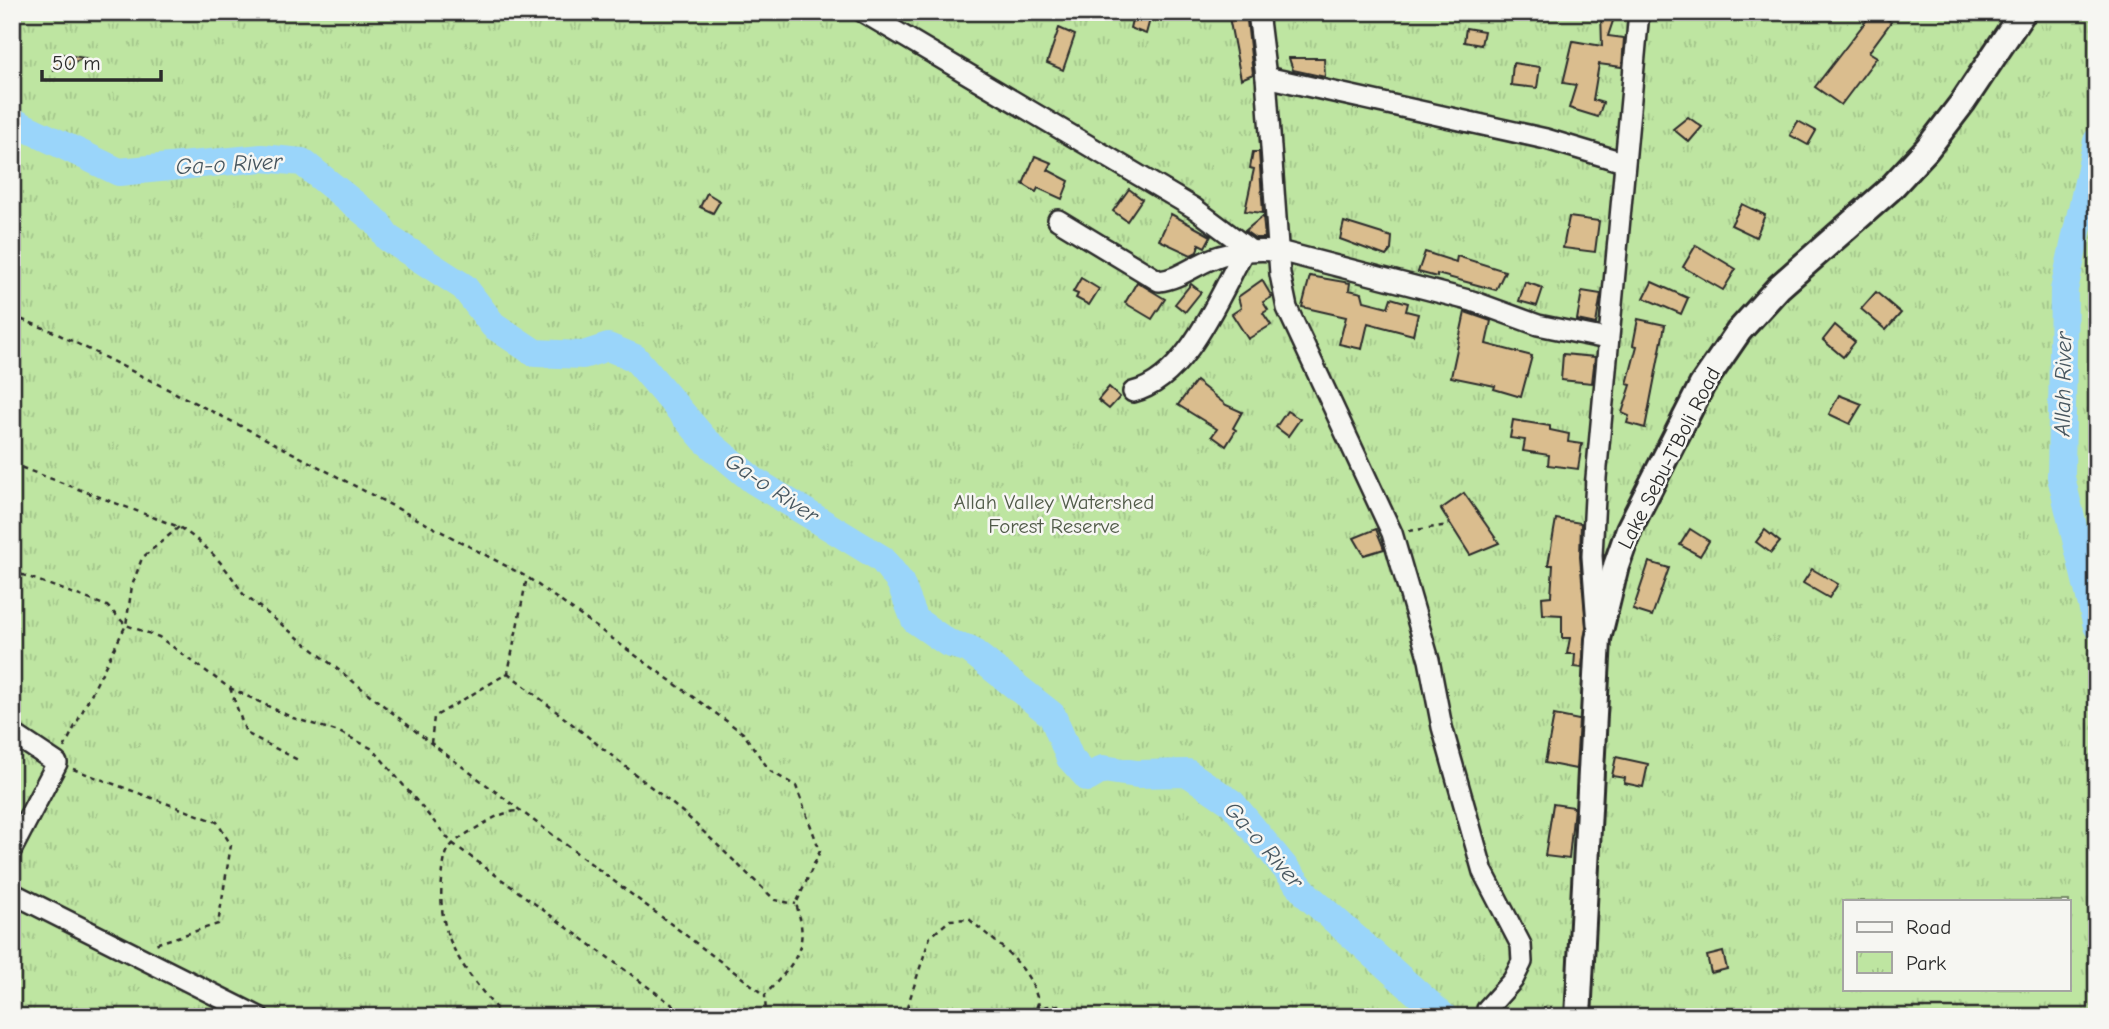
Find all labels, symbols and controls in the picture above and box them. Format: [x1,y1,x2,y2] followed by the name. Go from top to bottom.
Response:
[42,38,161,82] scale bar
[52,51,101,75] text: 50 m
[175,148,284,180] water label: Ga-o River
[2049,331,2077,438] water label: Allah River
[1613,363,1725,553] street label: Lake Sebu-T'Boli Road
[720,447,825,530] water label: Ga-o River
[953,490,1155,538] park label: Allah Valley Watershed Forest Reserve
[1219,796,1310,895] water label: Ga-o River
[1843,900,2070,990] legend
[1906,915,1951,939] text: Road
[1906,951,1946,975] text: Park

